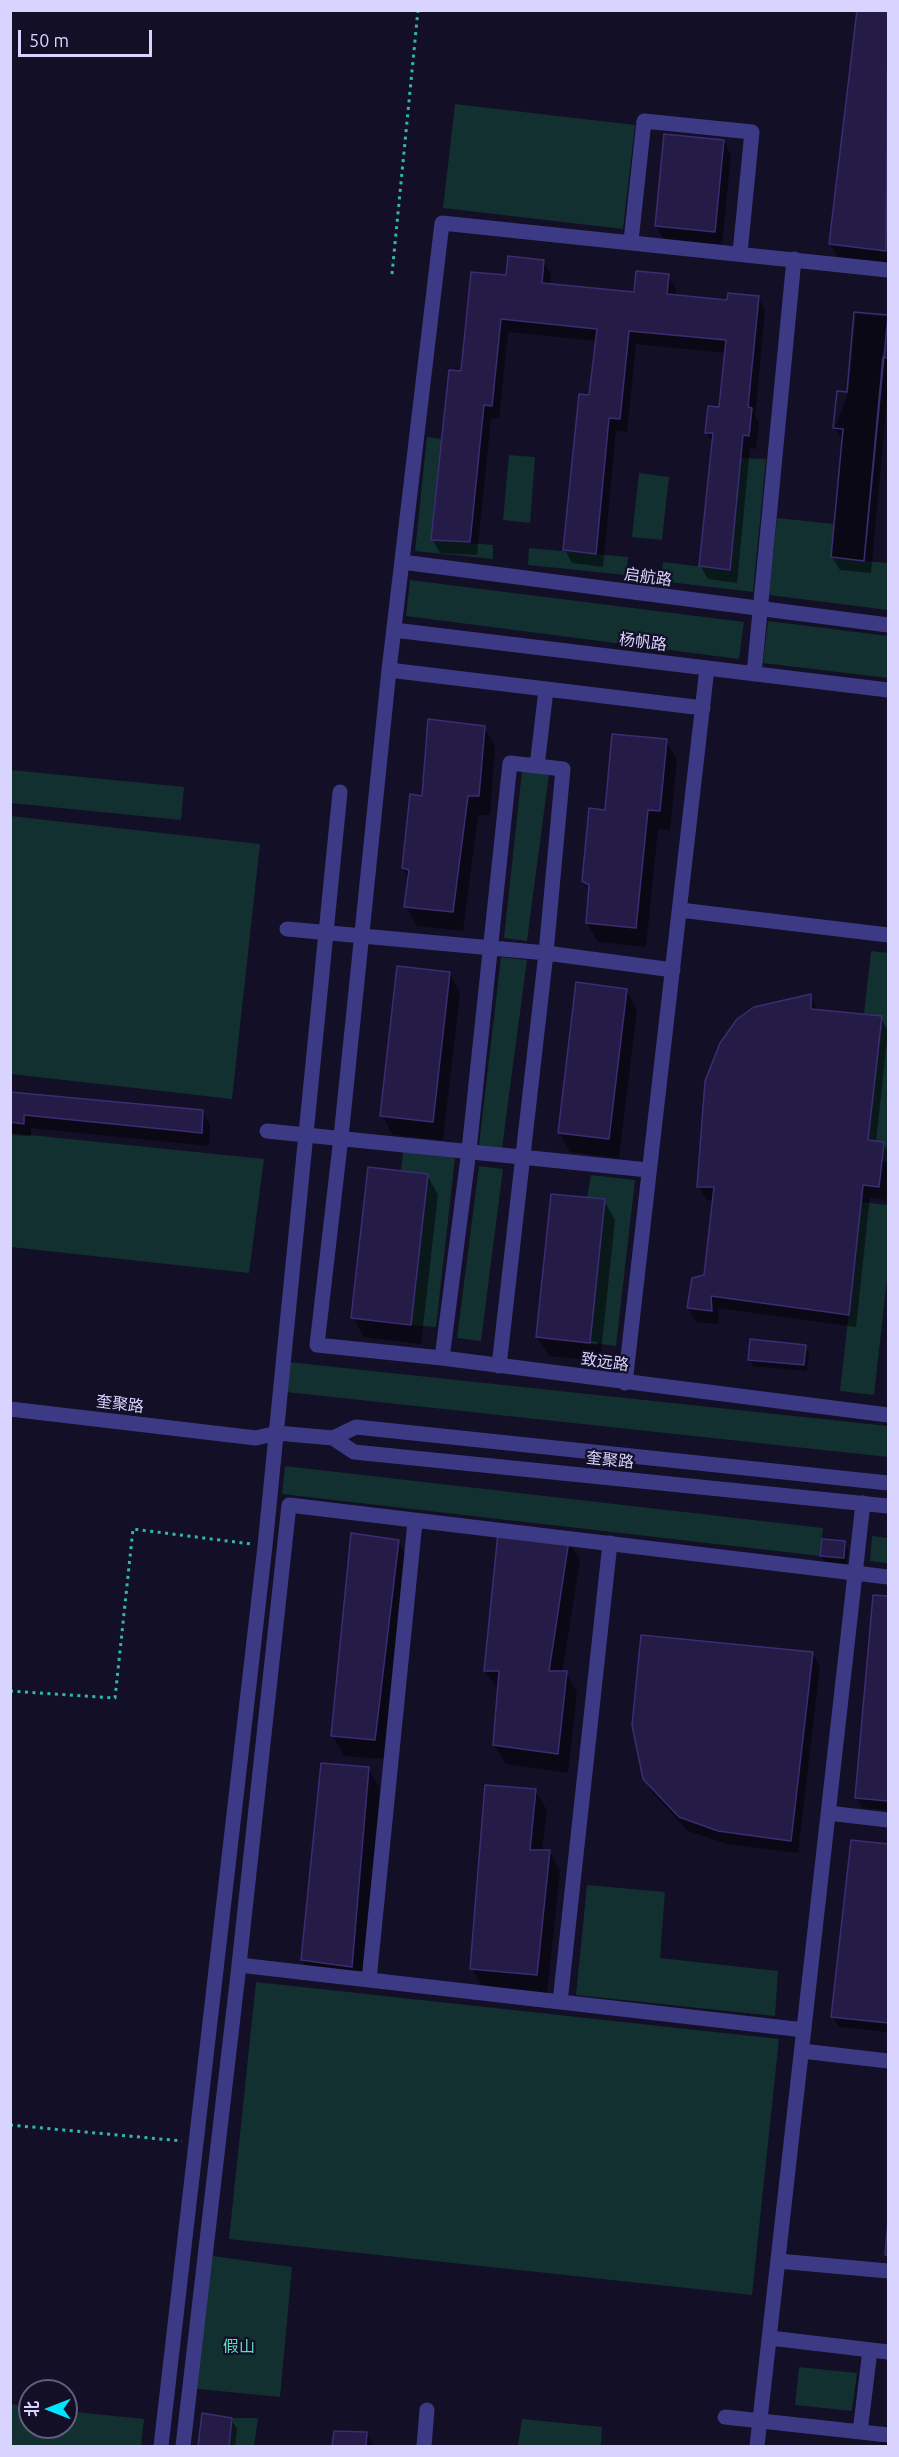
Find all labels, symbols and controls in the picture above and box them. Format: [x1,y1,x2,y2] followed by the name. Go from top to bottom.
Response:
[21,18,154,56] scale bar
[29,30,69,50] text: 50 m
[623,564,673,590] street label: 启航路
[618,630,668,654] street label: 杨帆路
[580,1349,630,1375] street label: 致远路
[95,1392,145,1416] street label: 奎聚路
[585,1448,635,1472] street label: 奎聚路
[223,2337,255,2357] park label: 假山
[18,2379,78,2439] north arrow
[23,2401,41,2417] text: 北

